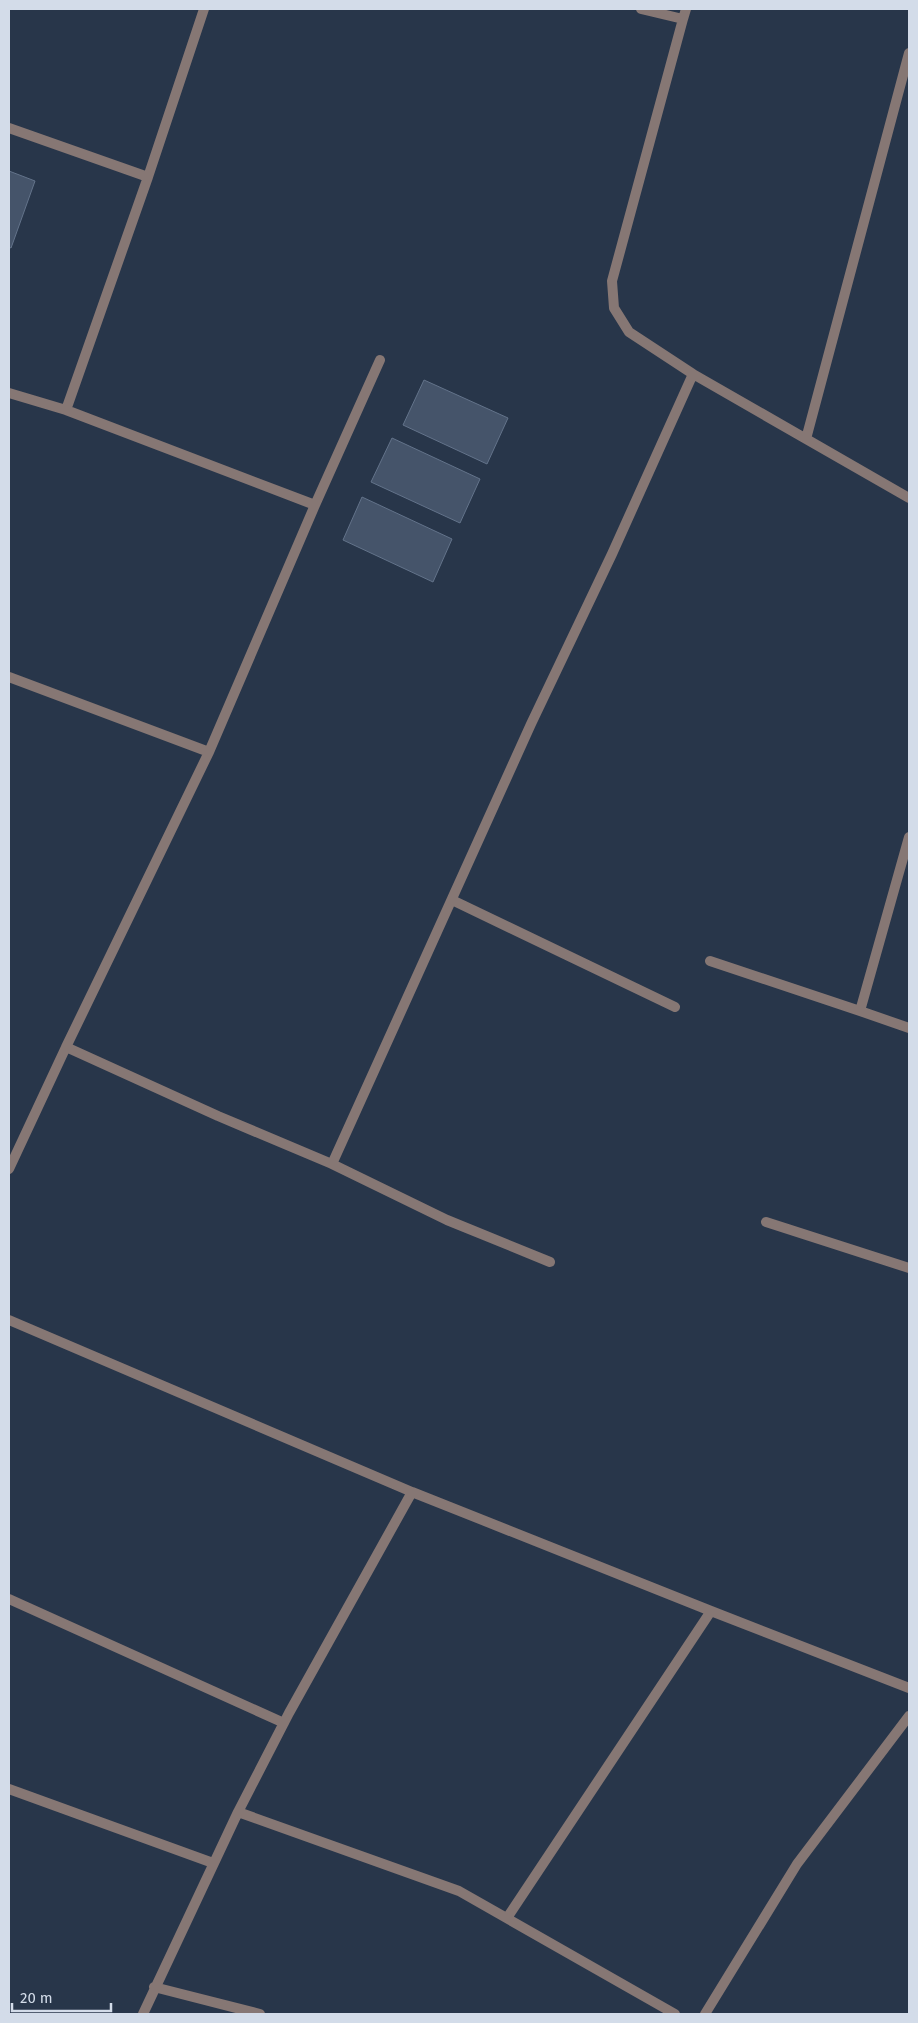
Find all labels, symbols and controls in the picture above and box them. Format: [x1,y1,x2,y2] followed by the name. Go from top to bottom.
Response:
[12,1980,111,2012] scale bar
[20,1989,53,2007] text: 20 m

